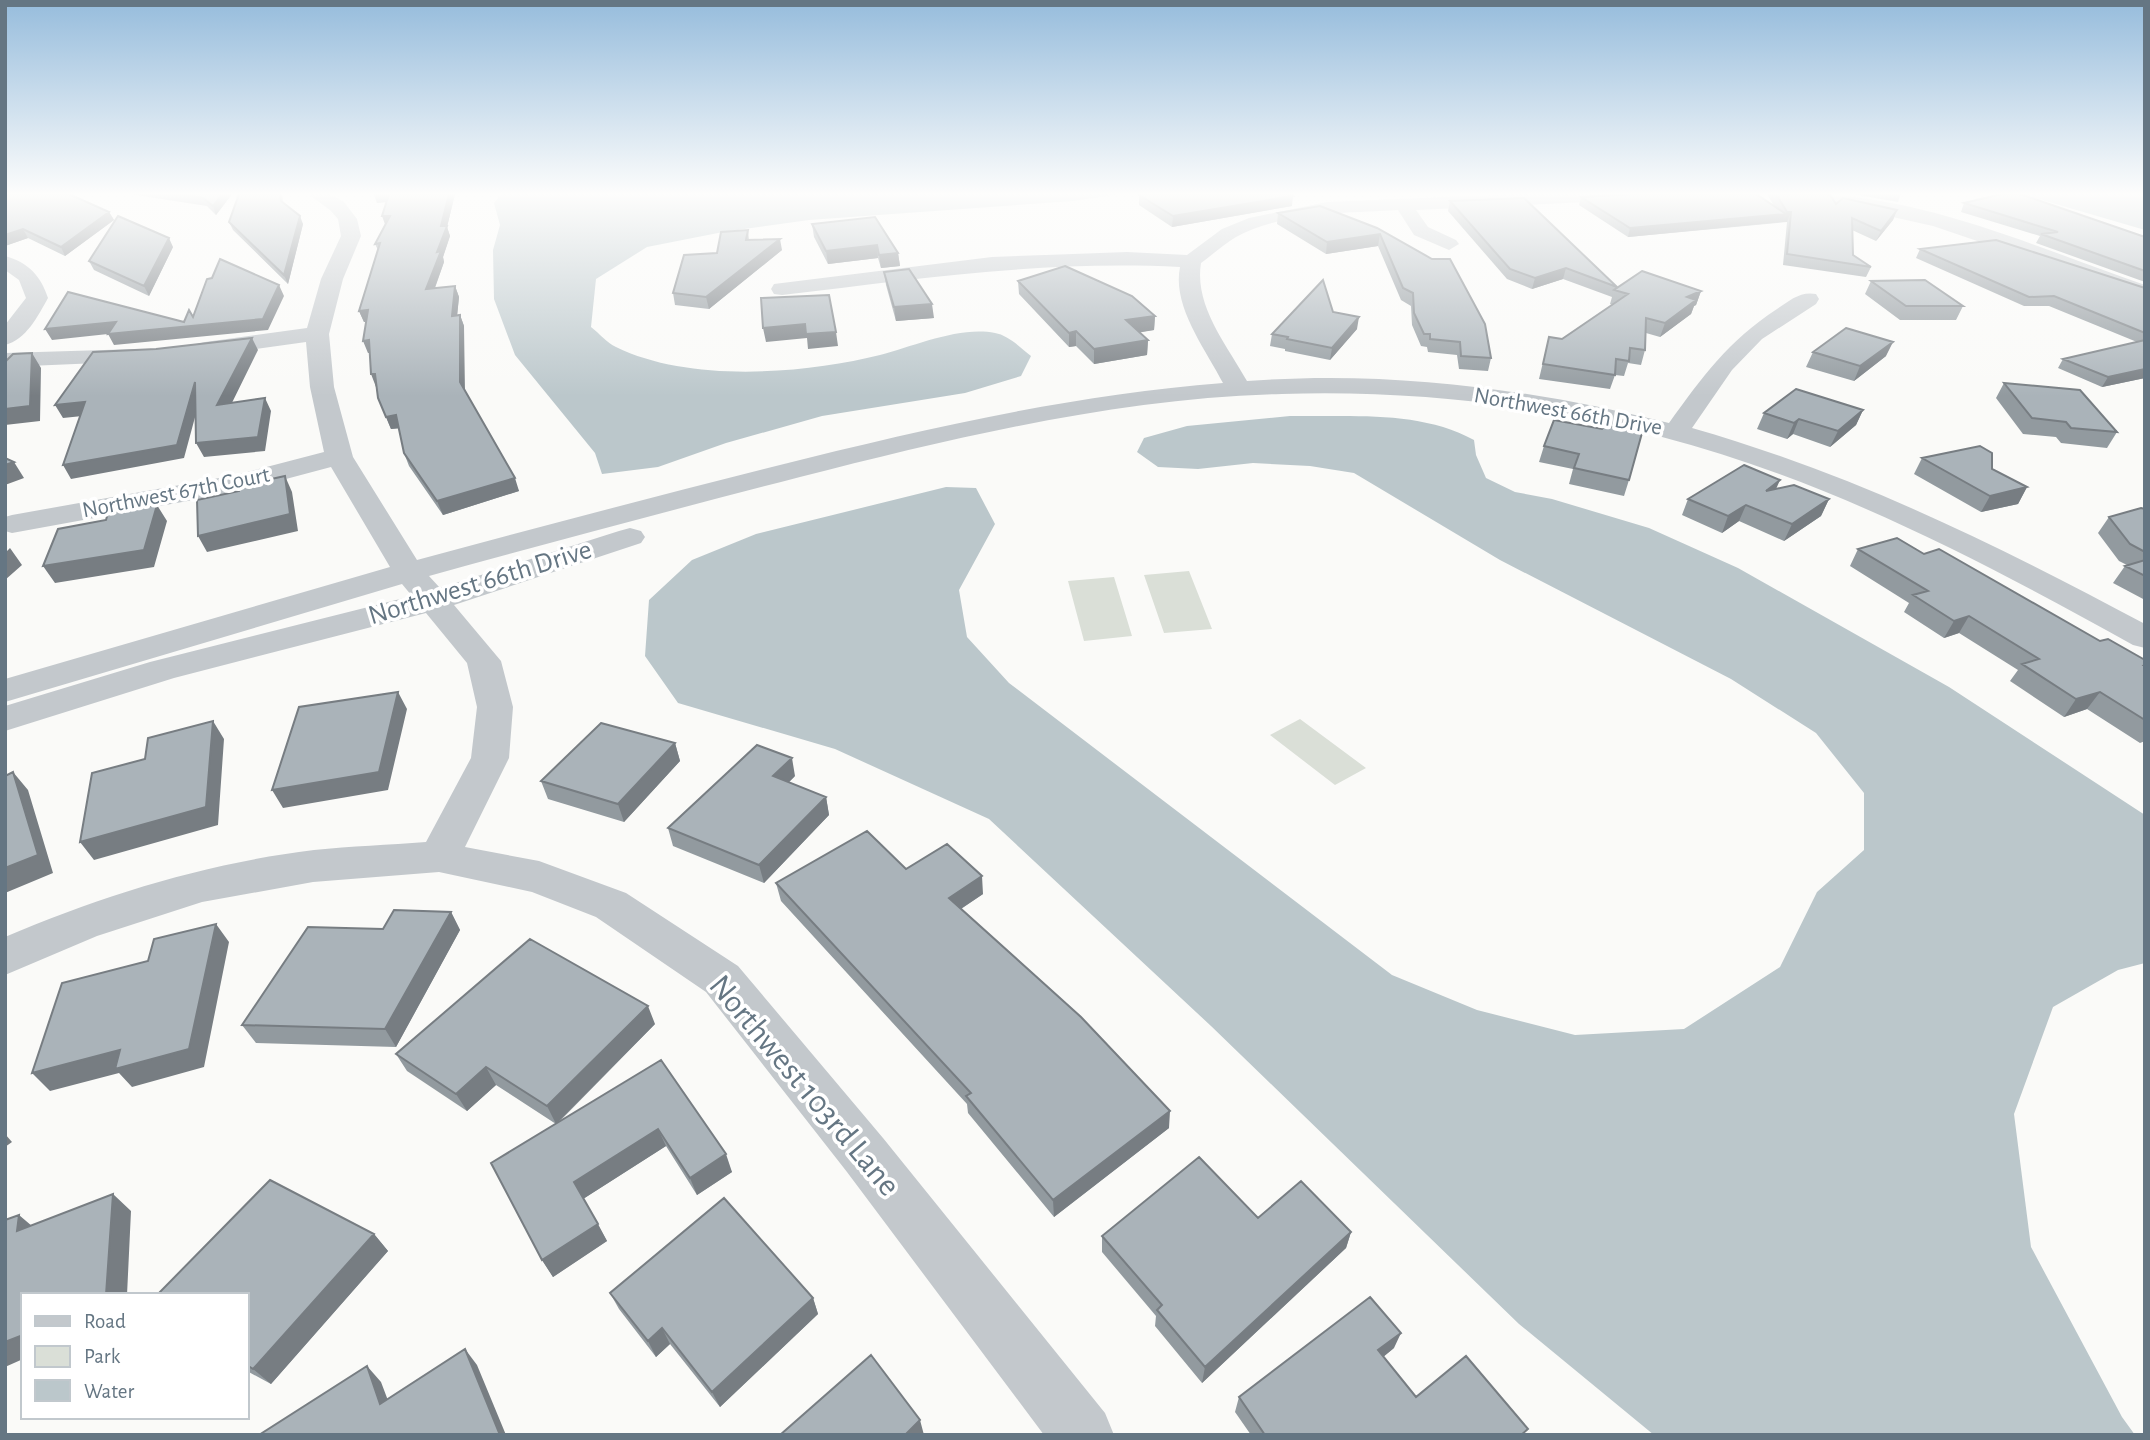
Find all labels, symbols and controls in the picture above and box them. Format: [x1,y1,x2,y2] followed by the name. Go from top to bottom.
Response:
[1472,384,1664,440] street label: Northwest 66th Drive
[80,463,272,522] street label: Northwest 67th Court
[365,536,595,630] street label: Northwest 66th Drive
[702,969,906,1203] street label: Northwest 103rd Lane
[21,1293,248,1419] legend
[84,1311,126,1332] text: Road
[84,1346,121,1367] text: Park
[84,1381,134,1402] text: Water

